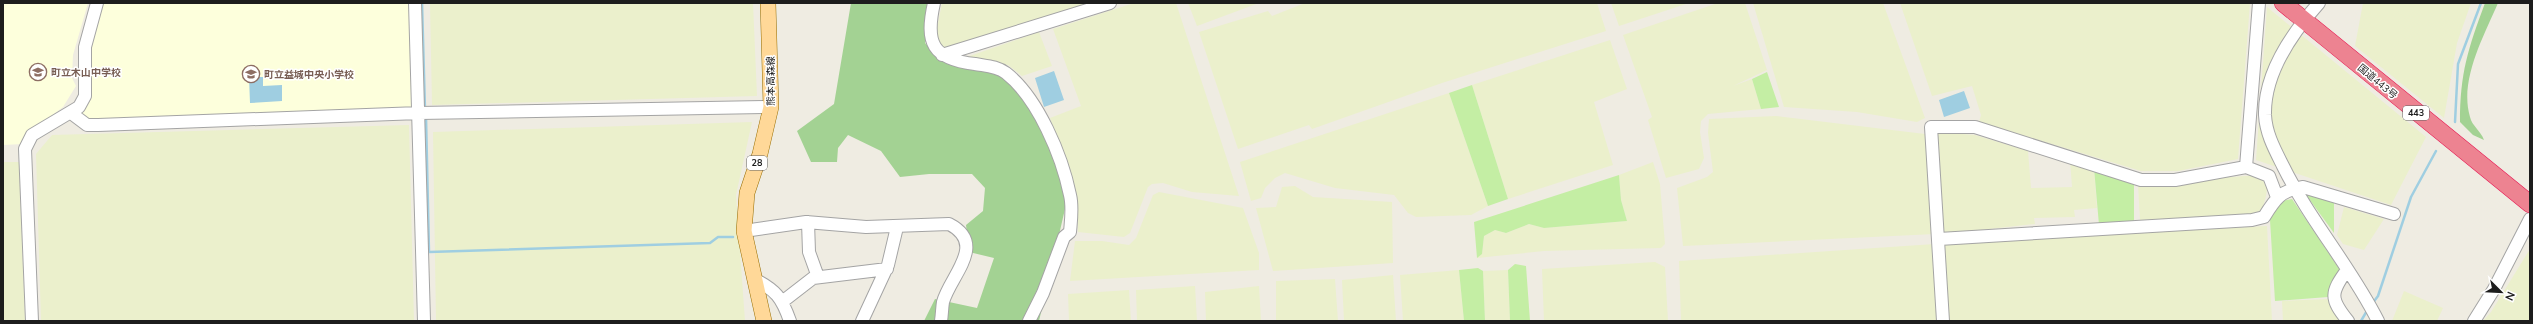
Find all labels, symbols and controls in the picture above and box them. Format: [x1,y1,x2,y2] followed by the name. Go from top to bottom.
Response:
[764,56,777,106] street label: 熊本高森線
[2355,61,2400,102] street label: 国道443号
[28,62,48,82] school or university icon: 町立木山中学校
[241,64,261,84] school or university icon: 町立益城中央小学校
[51,66,121,79] place label: 町立木山中学校
[264,68,354,81] place label: 町立益城中央小学校
[2403,106,2429,120] road number: 443
[747,156,767,170] road number: 28
[2481,272,2521,312] north arrow
[2502,289,2518,303] text: N

